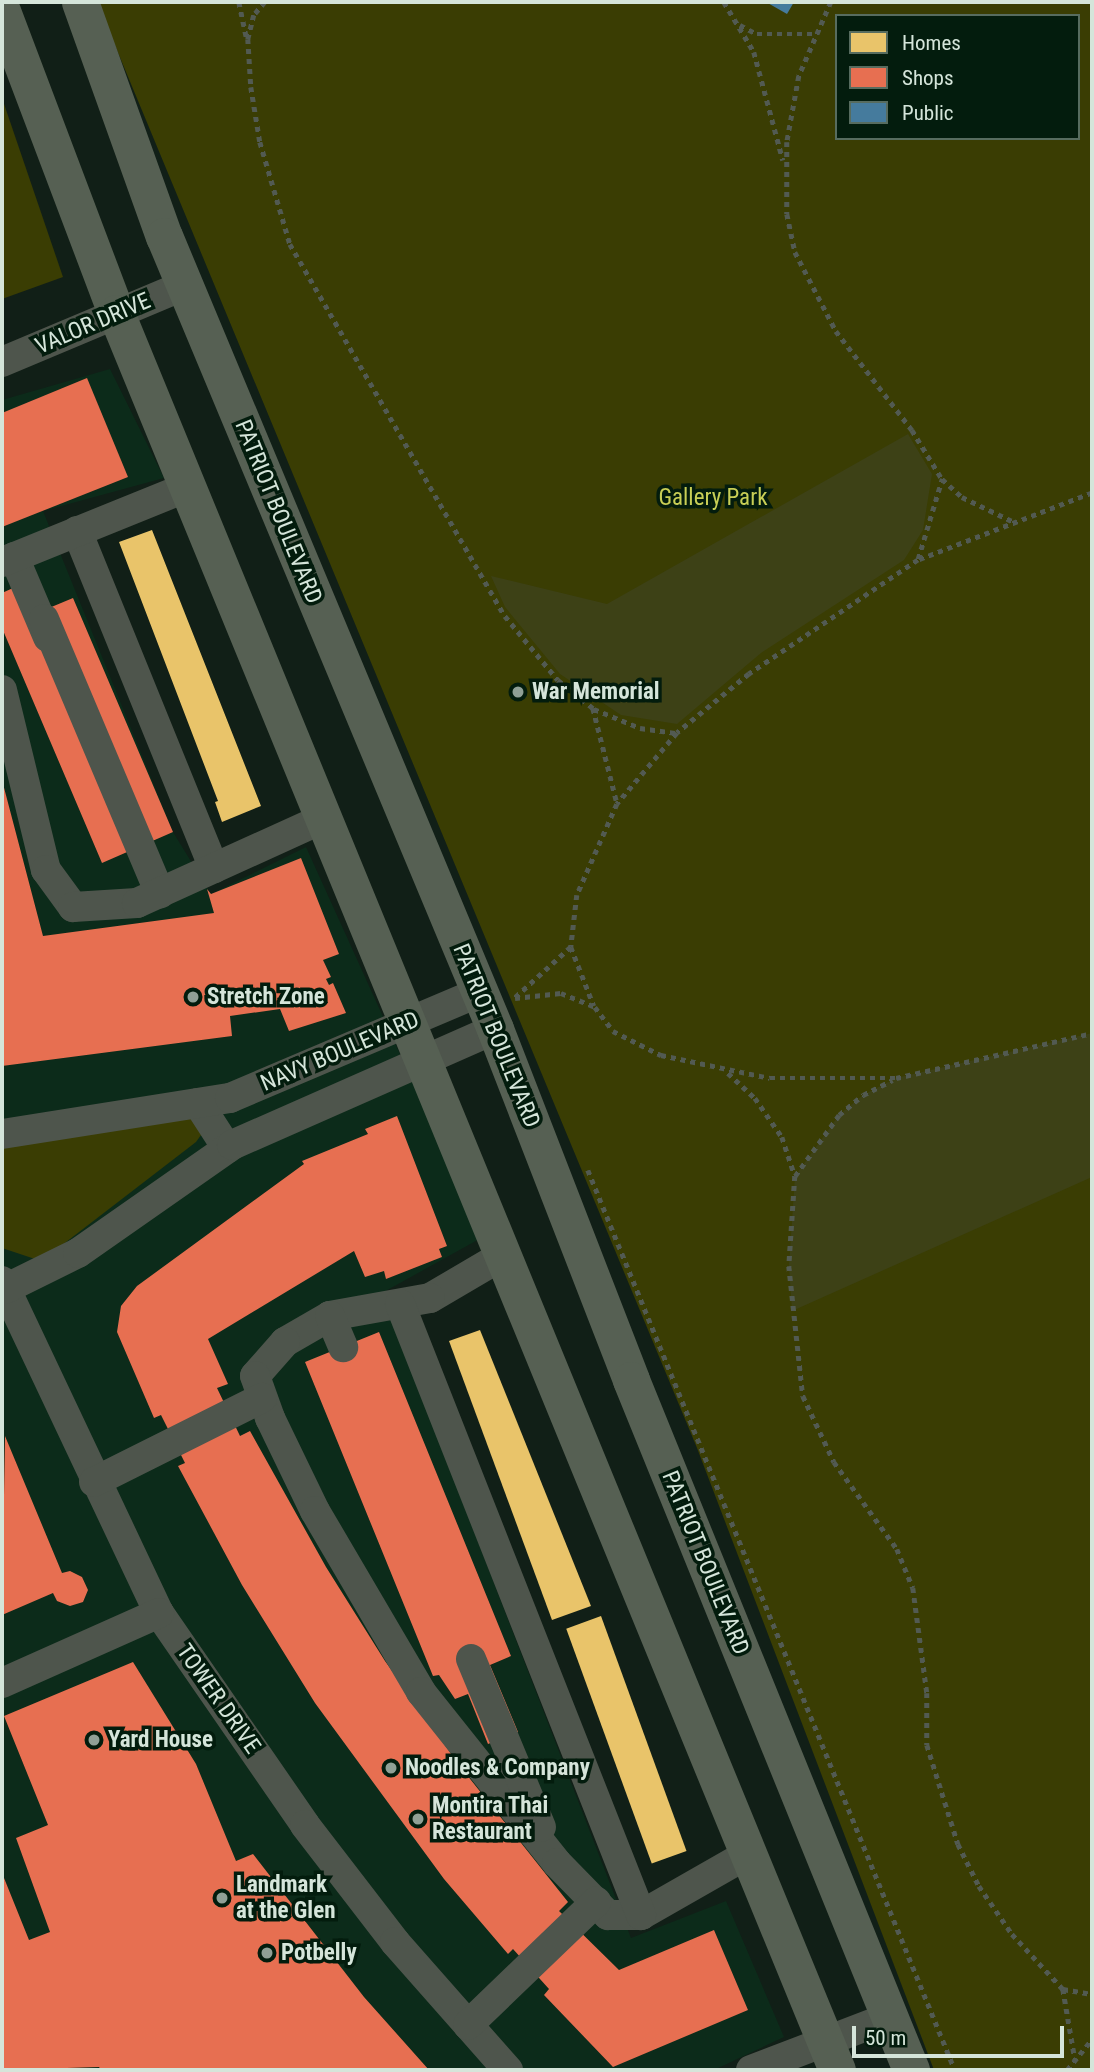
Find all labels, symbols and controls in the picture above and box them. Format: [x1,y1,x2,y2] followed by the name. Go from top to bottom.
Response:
[835,14,1080,140] legend
[902,31,961,55] text: Homes
[902,66,954,90] text: Shops
[902,101,954,125] text: Public
[31,287,155,361] street label: VALOR DRIVE
[228,416,328,608] street label: PATRIOT BOULEVARD
[658,484,768,512] park label: Gallery Park
[532,678,660,706] place label: War Memorial
[510,684,526,700] marker: War Memorial
[446,940,546,1132] street label: PATRIOT BOULEVARD
[207,983,325,1011] place label: Stretch Zone
[185,989,201,1005] marker: Stretch Zone
[257,1006,423,1098] street label: NAVY BOULEVARD
[655,1467,755,1659] street label: PATRIOT BOULEVARD
[170,1639,266,1759] street label: TOWER DRIVE
[108,1726,213,1754] place label: Yard House
[86,1732,102,1748] marker: Yard House
[405,1754,590,1782] place label: Noodles & Company
[383,1760,399,1776] marker: Noodles & Company
[432,1792,549,1846] place label: Montira Thai Restaurant
[410,1811,426,1827] marker: Montira Thai Restaurant
[236,1871,335,1925] place label: Landmark at the Glen
[214,1890,230,1906] marker: Landmark at the Glen
[281,1939,357,1967] place label: Potbelly
[259,1945,275,1961] marker: Potbelly
[856,2012,1068,2056] scale bar
[865,2026,906,2050] text: 50 m

